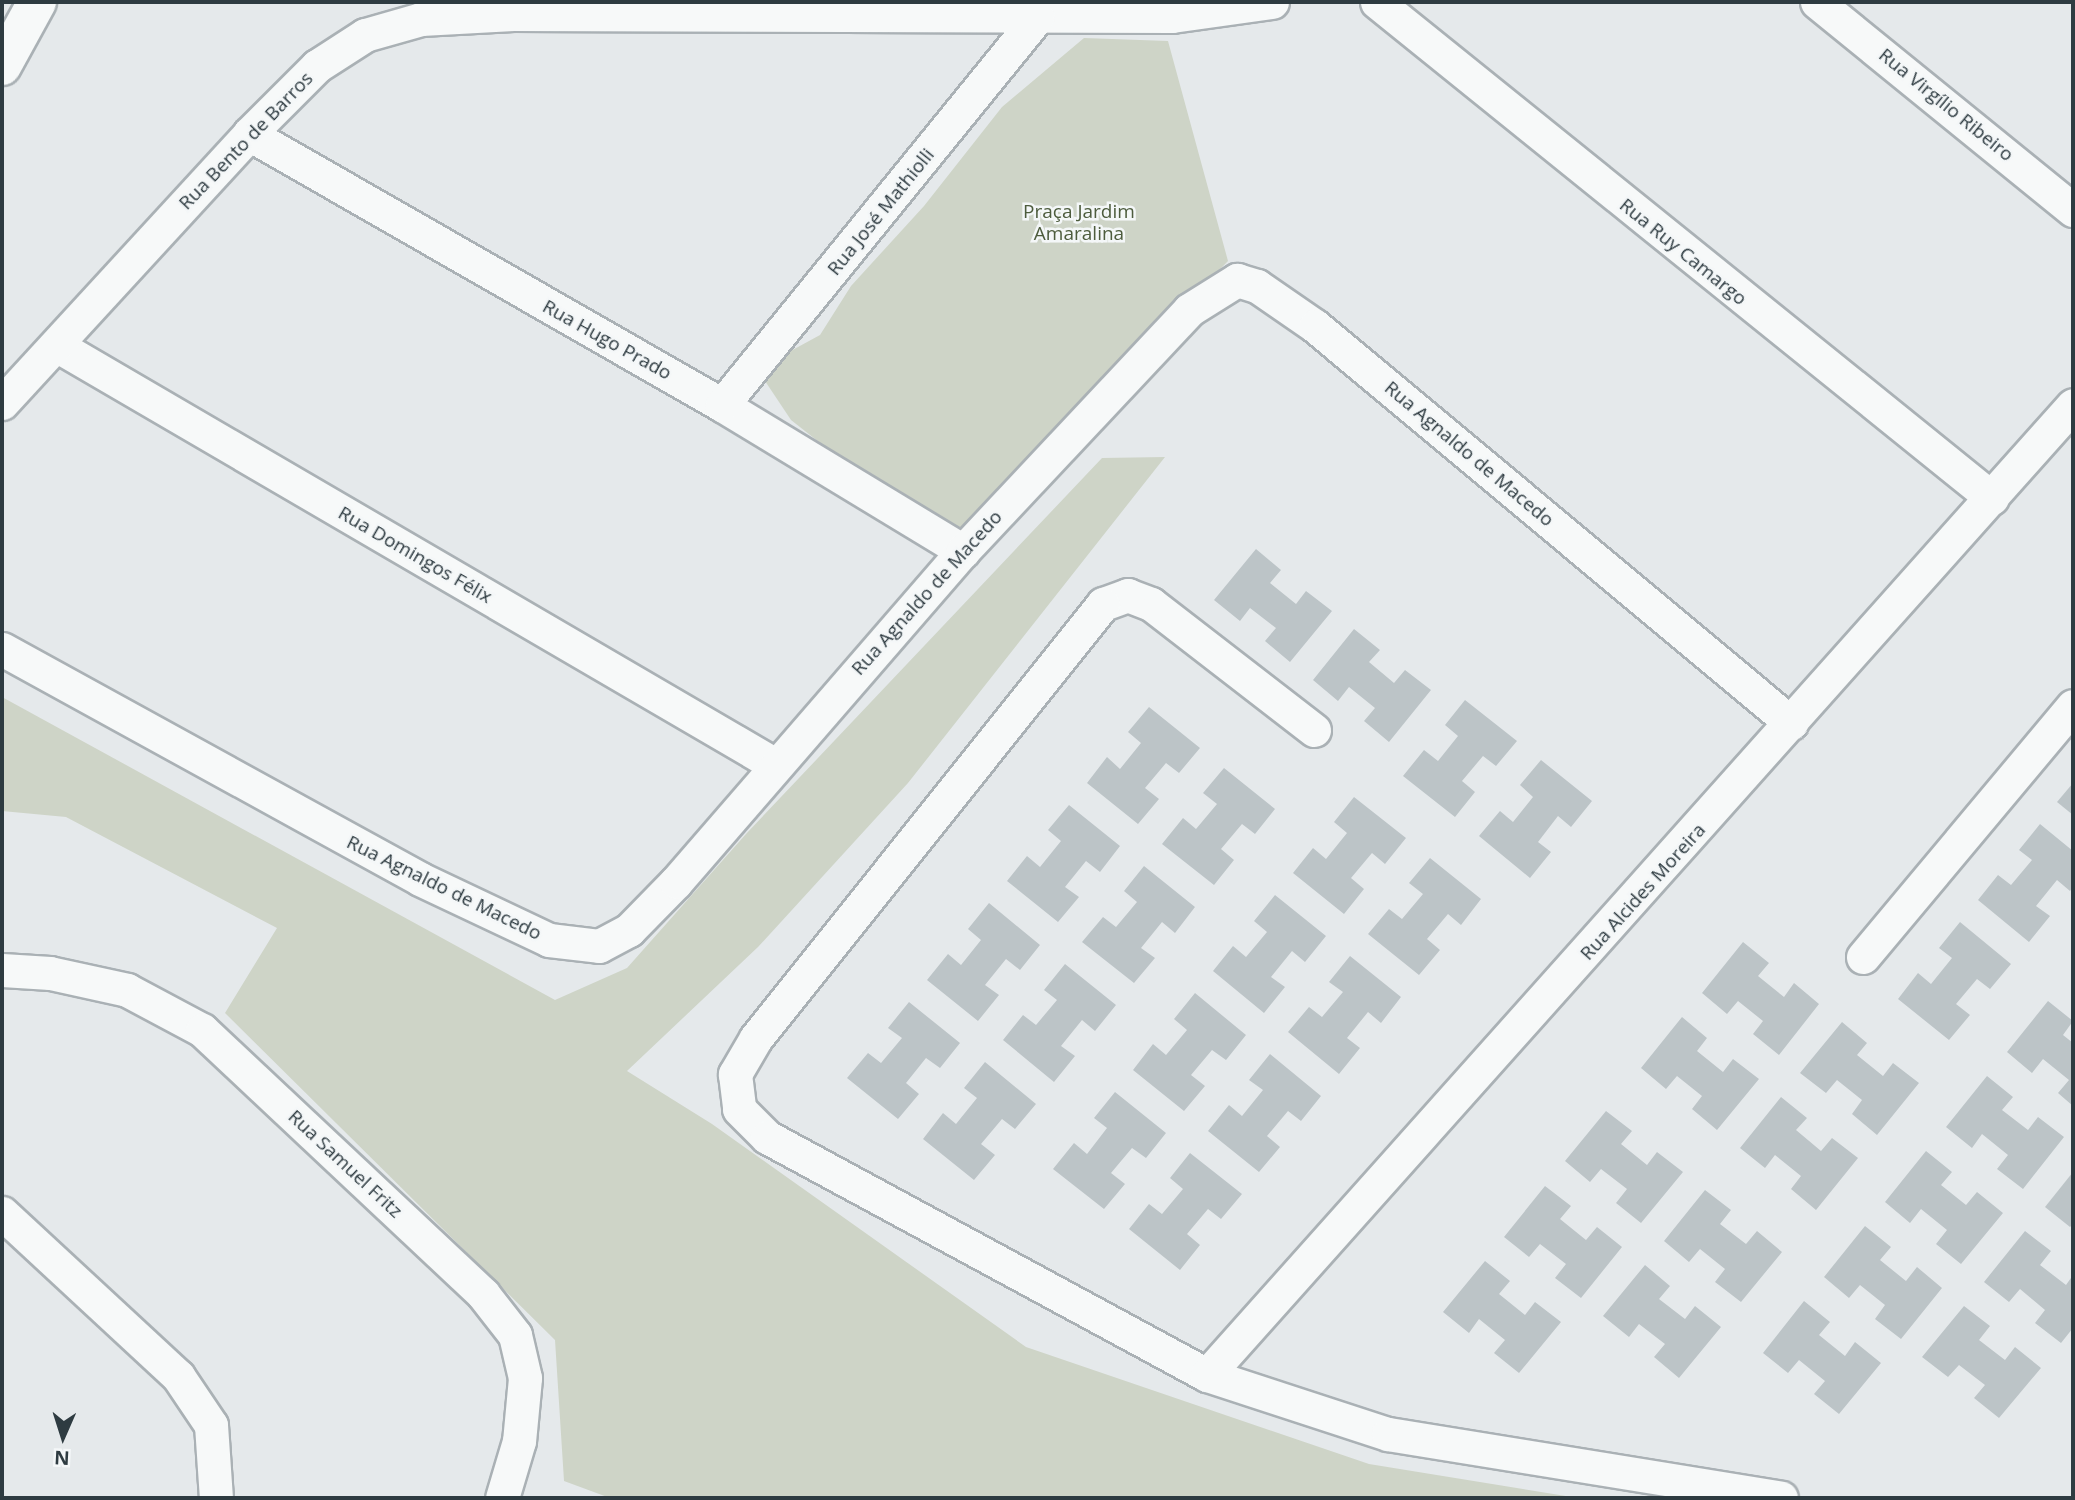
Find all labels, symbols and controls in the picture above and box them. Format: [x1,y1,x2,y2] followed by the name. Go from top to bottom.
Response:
[1874,44,2018,166] street label: Rua Virgílio Ribeiro
[174,67,318,215] street label: Rua Bento de Barros
[823,144,939,280] street label: Rua José Mathiolli
[1615,194,1751,310] street label: Rua Ruy Camargo
[1023,201,1135,245] park label: Praça Jardim Amaralina
[538,295,676,385] street label: Rua Hugo Prado
[1380,377,1558,531] street label: Rua Agnaldo de Macedo
[334,502,496,608] street label: Rua Domingos Félix
[847,506,1007,680] street label: Rua Agnaldo de Macedo
[1576,819,1710,965] street label: Rua Alcides Moreira
[343,831,545,945] street label: Rua Agnaldo de Macedo
[283,1105,407,1223] street label: Rua Samuel Fritz
[28,1402,98,1472] north arrow
[54,1445,70,1471] text: N

